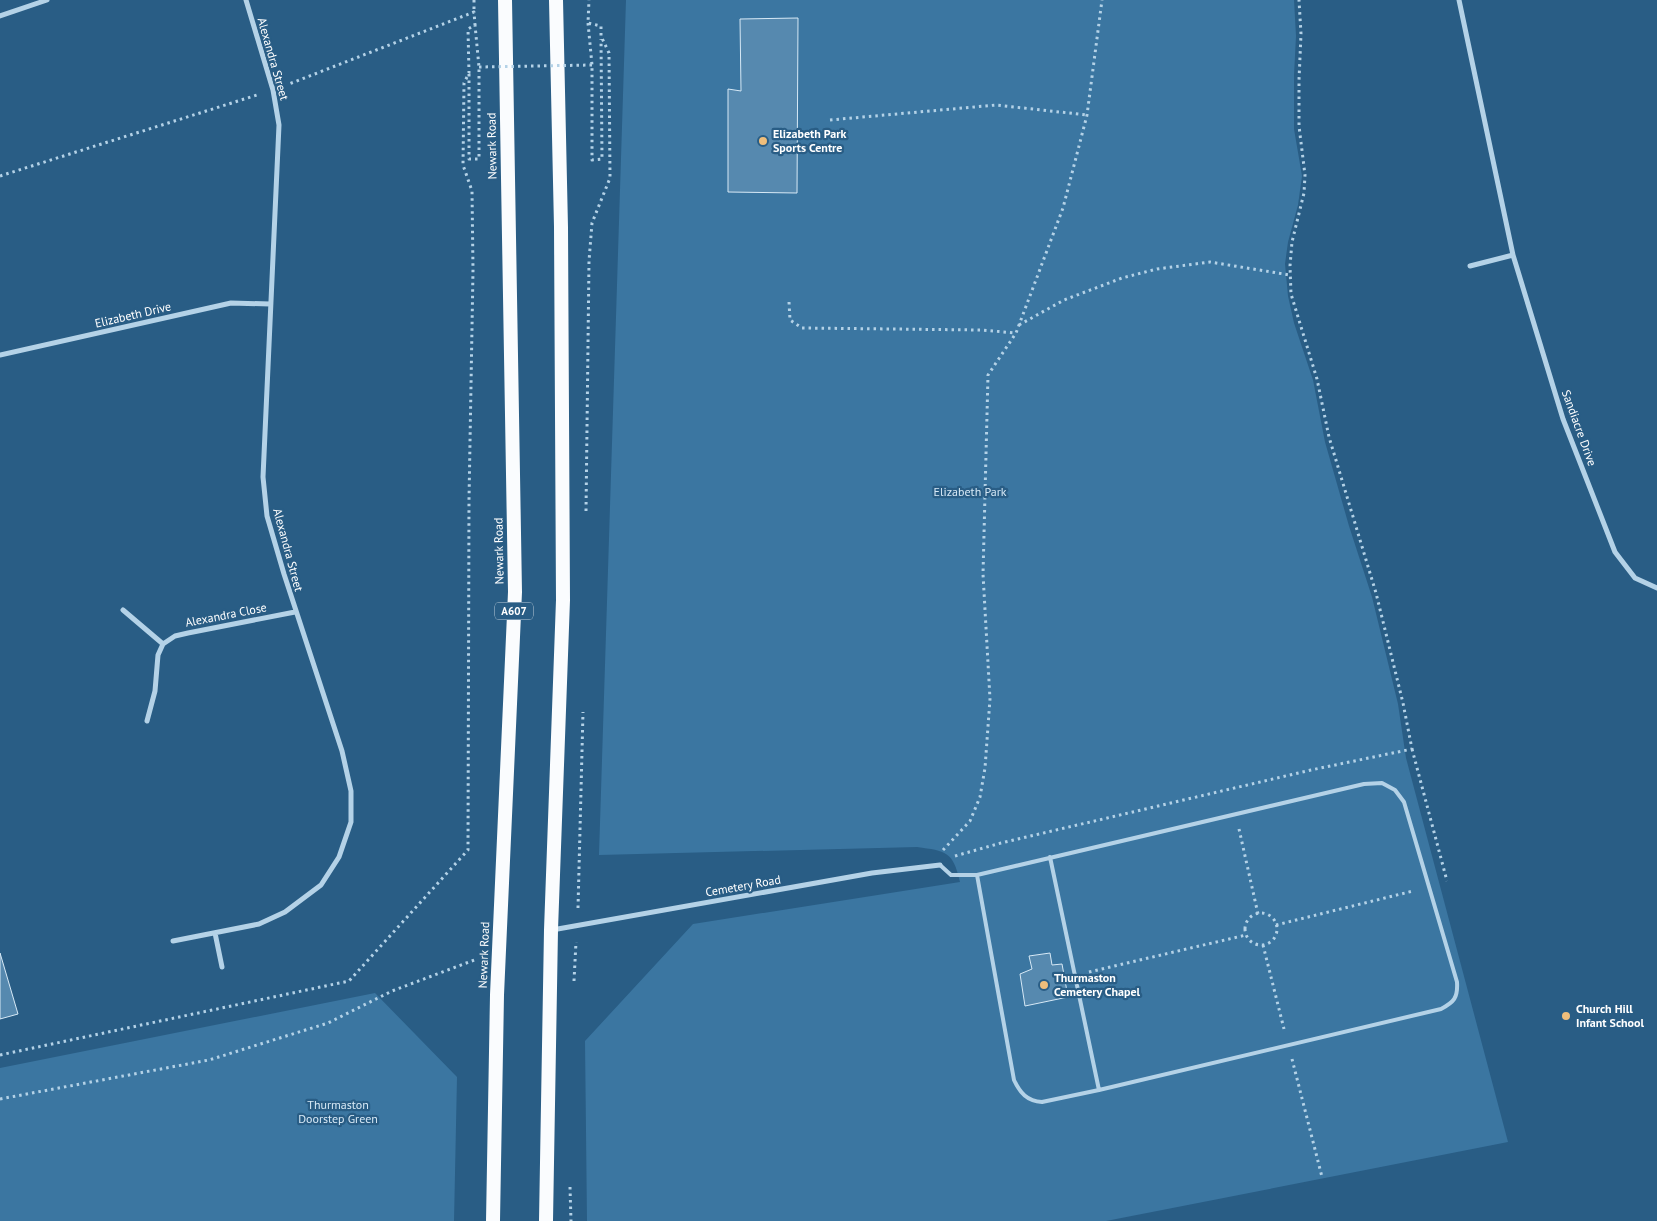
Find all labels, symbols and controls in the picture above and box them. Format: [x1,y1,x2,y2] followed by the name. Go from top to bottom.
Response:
[255,16,292,102] street label: Alexandra Street
[483,112,500,180] street label: Newark Road
[773,126,846,155] place label: Elizabeth Park Sports Centre
[757,135,769,147] marker: Elizabeth Park Sports Centre
[93,298,172,331] street label: Elizabeth Drive
[1559,388,1600,468] street label: Sandiacre Drive
[934,484,1007,499] park label: Elizabeth Park
[270,507,307,593] street label: Alexandra Street
[490,517,507,585] street label: Newark Road
[184,599,268,630] street label: Alexandra Close
[495,602,533,620] road number: A607
[704,872,782,900] street label: Cemetery Road
[475,921,492,989] street label: Newark Road
[1054,970,1141,999] place label: Thurmaston Cemetery Chapel
[1038,979,1050,991] marker: Thurmaston Cemetery Chapel
[1576,1001,1645,1030] place label: Church Hill Infant School
[1560,1010,1572,1022] marker: Church Hill Infant School
[298,1097,378,1126] park label: Thurmaston Doorstep Green

